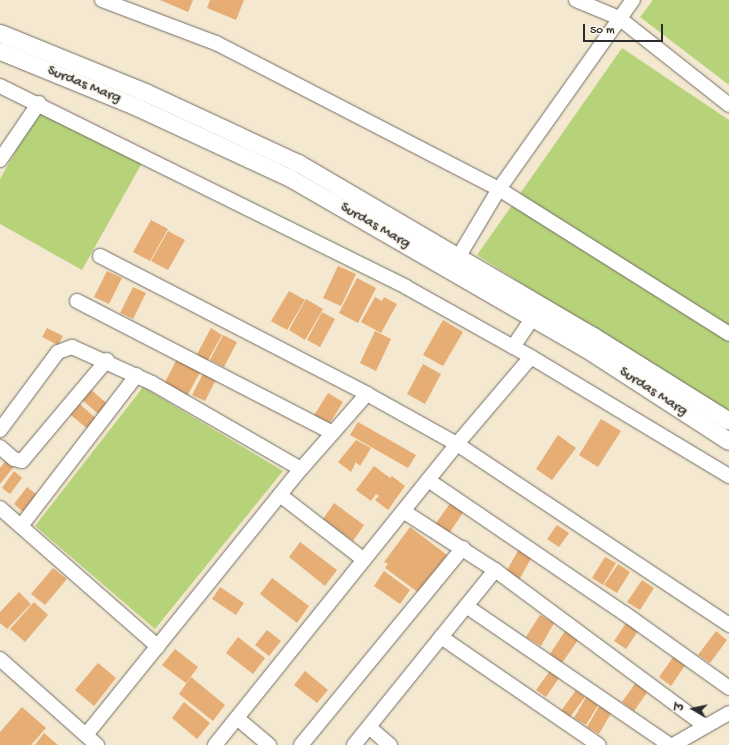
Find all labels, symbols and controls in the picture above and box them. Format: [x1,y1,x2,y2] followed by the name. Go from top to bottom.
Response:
[585,16,665,42] scale bar
[590,24,615,38] text: 50 m
[44,62,124,108] street label: Surdas Marg
[337,199,413,253] street label: Surdas Marg
[615,363,691,421] street label: Surdas Marg
[673,689,713,729] north arrow
[675,703,688,712] text: उ

